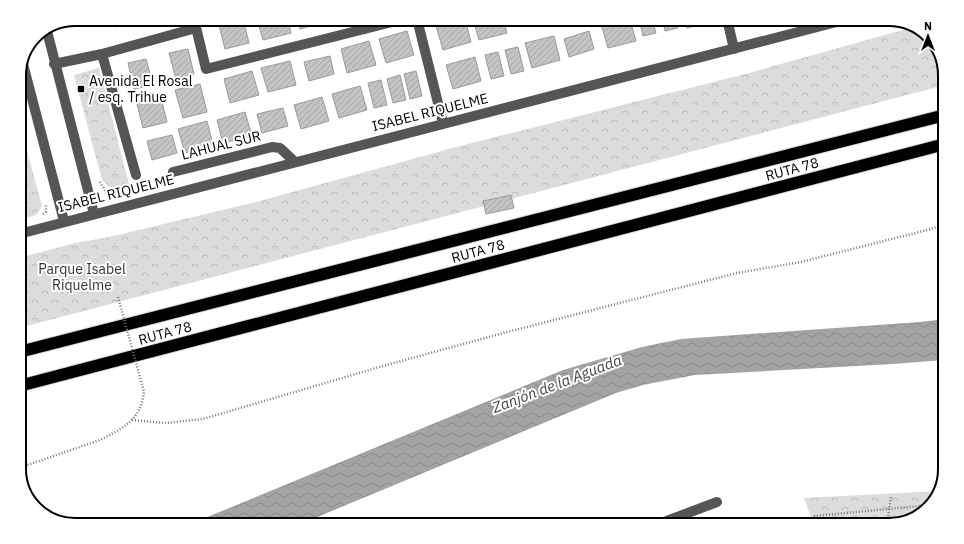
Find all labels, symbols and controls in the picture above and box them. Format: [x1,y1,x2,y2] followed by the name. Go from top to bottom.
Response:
[908,16,948,56] north arrow
[924,19,932,33] text: N
[89,72,193,106] place label: Avenida El Rosal / esq. Trihue
[76,84,86,94] marker: Avenida El Rosal / esq. Trihue
[370,89,490,135] street label: ISABEL RIQUELME
[179,126,263,164] street label: LAHUAL SUR
[763,153,821,185] street label: RUTA 78
[56,170,176,216] street label: ISABEL RIQUELME
[449,235,507,267] street label: RUTA 78
[38,260,126,294] park label: Parque Isabel Riquelme
[136,317,194,349] street label: RUTA 78
[488,350,624,417] water label: Zanjón de la Aguada

